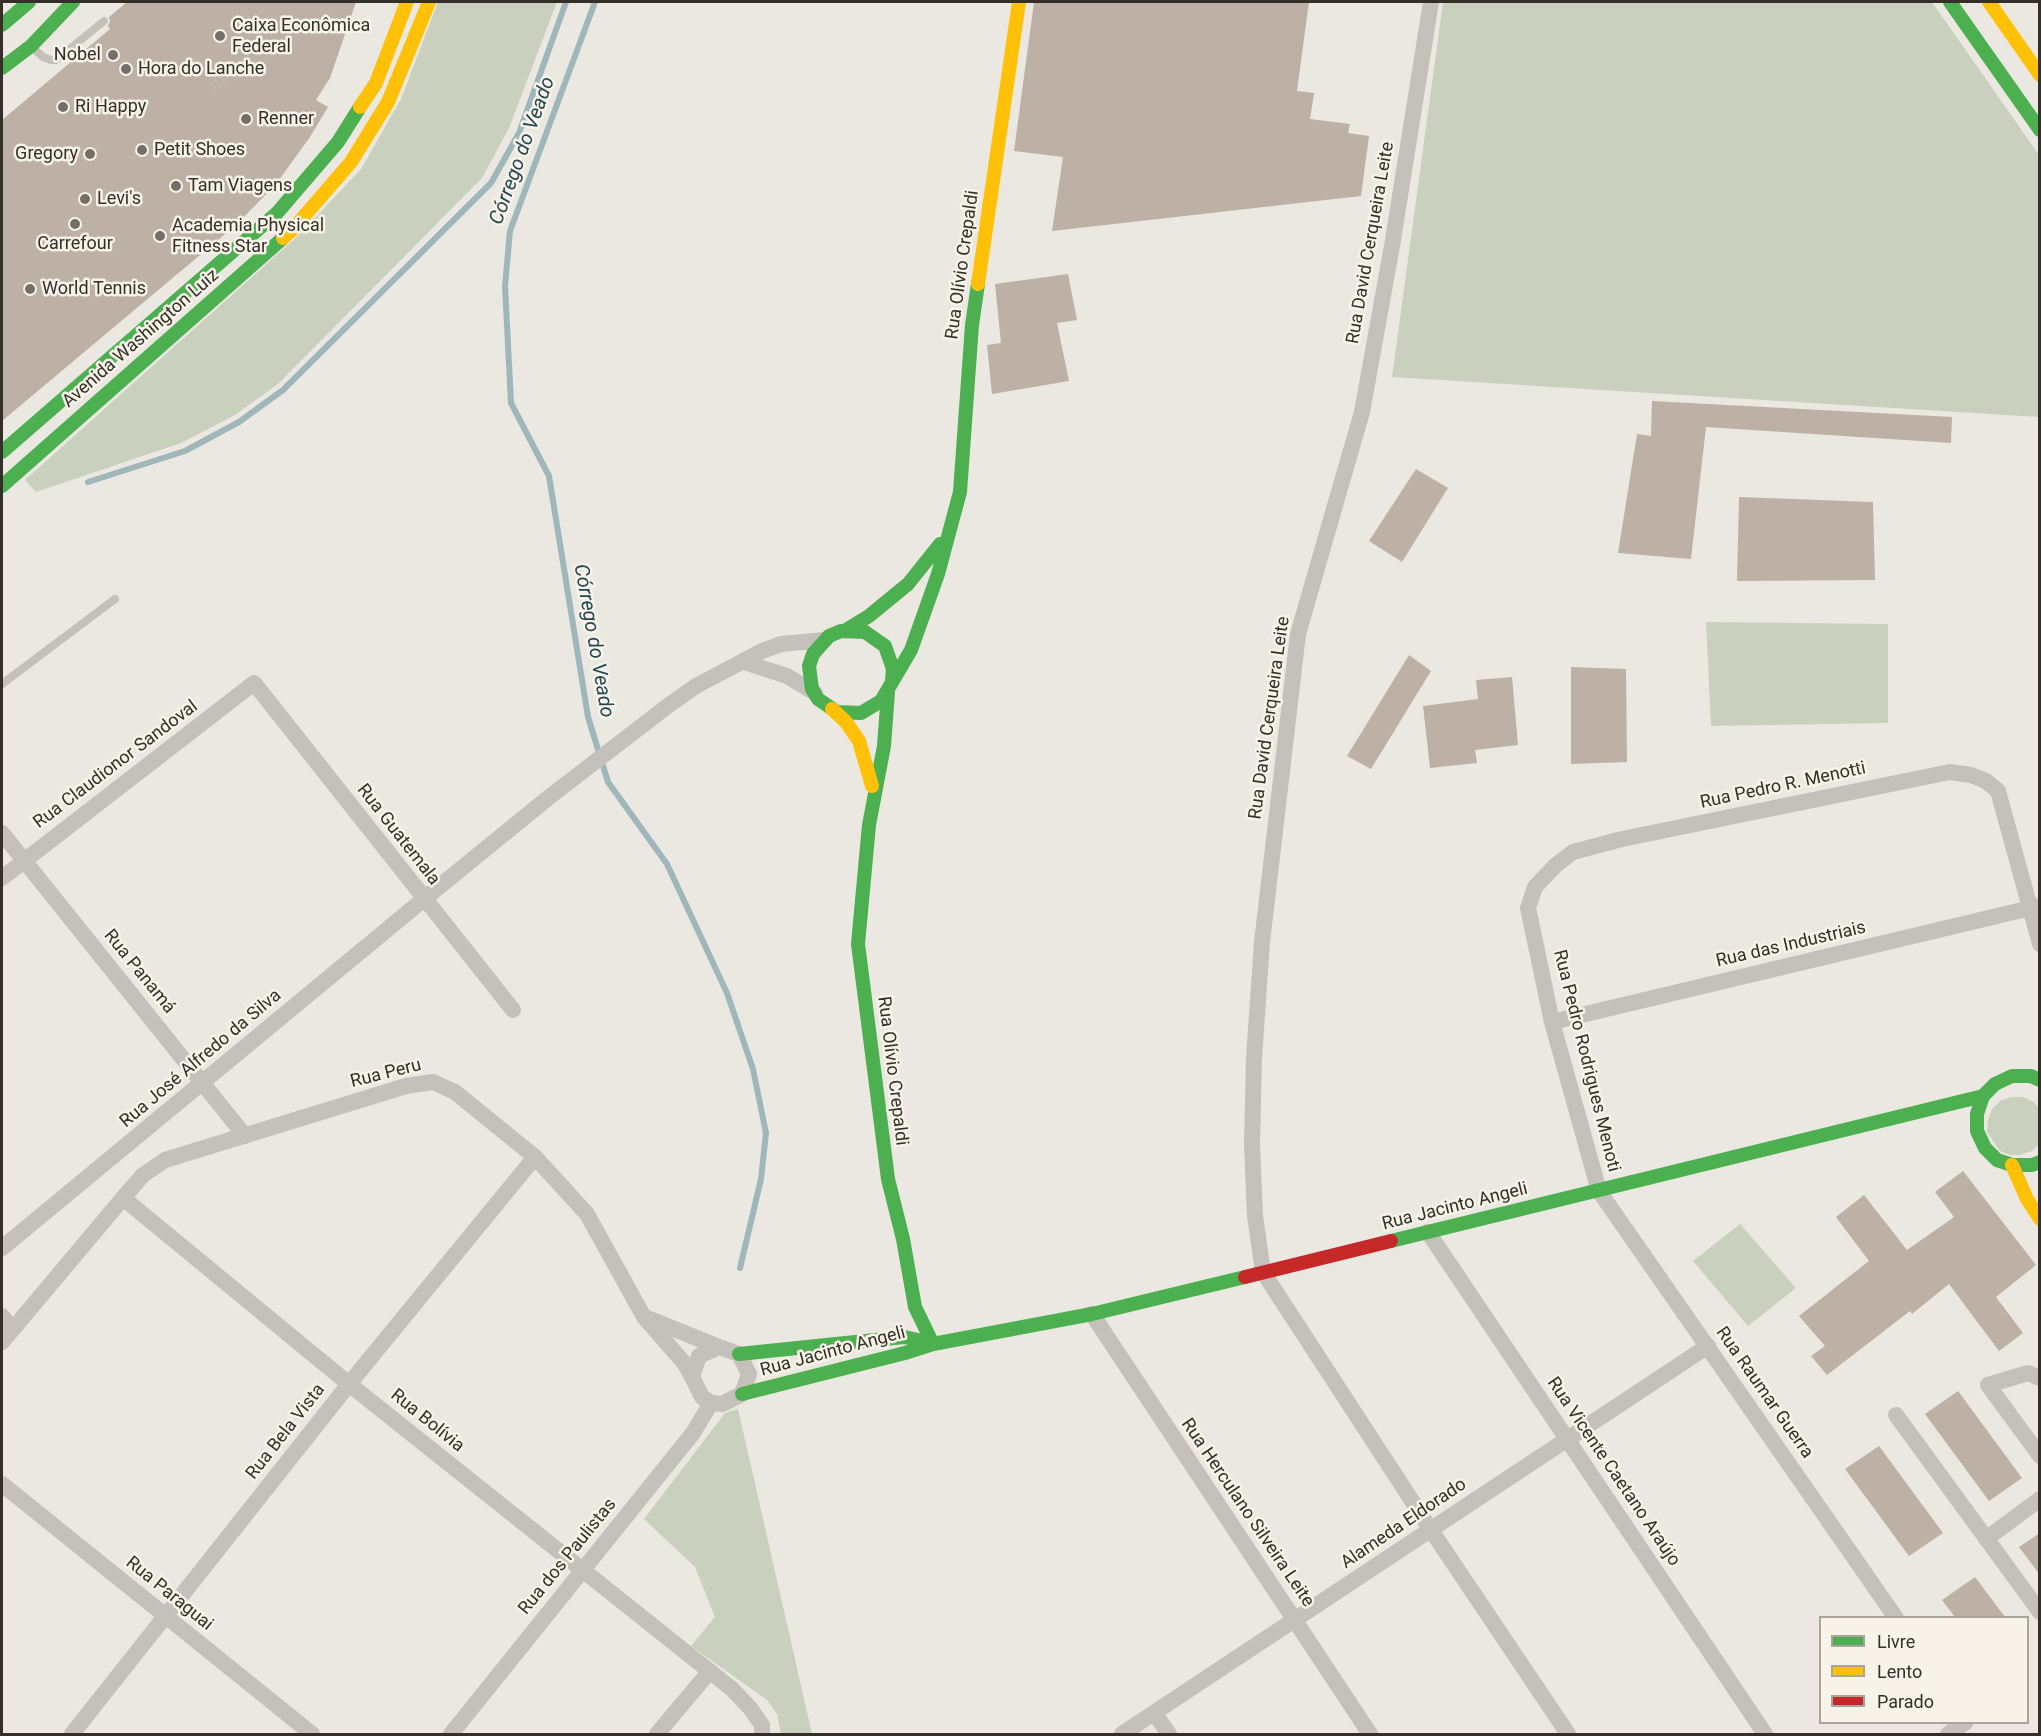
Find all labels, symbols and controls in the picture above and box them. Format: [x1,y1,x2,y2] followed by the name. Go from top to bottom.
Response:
[232,15,370,57] place label: Caixa Econômica Federal
[213,29,227,43] marker: Caixa Econômica Federal
[54,44,101,66] place label: Nobel
[106,48,120,62] marker: Nobel
[138,58,264,80] place label: Hora do Lanche
[119,62,133,76] marker: Hora do Lanche
[485,74,561,228] water label: Córrego do Veado
[75,96,146,118] place label: Ri Happy
[56,100,70,114] marker: Ri Happy
[258,108,314,130] place label: Renner
[239,112,253,126] marker: Renner
[154,139,245,161] place label: Petit Shoes
[1343,140,1399,346] street label: Rua David Cerqueira Leite
[15,143,78,165] place label: Gregory
[135,143,149,157] marker: Petit Shoes
[83,147,97,161] marker: Gregory
[188,175,292,197] place label: Tam Viagens
[169,179,183,193] marker: Tam Viagens
[97,188,141,210] place label: Levi's
[942,189,984,341] street label: Rua Olívio Crepaldi
[78,192,92,206] marker: Levi's
[172,215,324,258] place label: Academia Physical Fitness Star
[68,217,82,231] marker: Carrefour
[153,229,167,243] marker: Academia Physical Fitness Star
[37,233,113,255] place label: Carrefour
[58,265,224,413] street label: Avenida Washington Luiz
[42,278,146,300] place label: World Tennis
[23,282,37,296] marker: World Tennis
[568,562,618,720] water label: Córrego do Veado
[1245,615,1295,821] street label: Rua David Cerqueira Leite
[30,696,202,834] street label: Rua Claudionor Sandoval
[1698,758,1868,814] street label: Rua Pedro R. Menotti
[352,780,444,890] street label: Rua Guatemala
[1714,917,1868,973] street label: Rua das Industriais
[99,926,179,1018] street label: Rua Panamá
[1548,948,1624,1174] street label: Rua Pedro Rodrigues Menoti
[116,985,286,1133] street label: Rua José Alfredo da Silva
[872,995,912,1147] street label: Rua Olívio Crepaldi
[348,1055,424,1093] street label: Rua Peru
[1380,1178,1530,1236] street label: Rua Jacinto Angeli
[758,1322,908,1382] street label: Rua Jacinto Angeli
[1711,1323,1817,1463] street label: Rua Raumar Guerra
[1542,1373,1684,1571] street label: Rua Vicente Caetano Araújo
[242,1380,330,1484] street label: Rua Bela Vista
[386,1385,468,1457] street label: Rua Bolívia
[1176,1415,1318,1611] street label: Rua Herculano Silveira Leite
[1337,1474,1471,1574] street label: Alameda Eldorado
[514,1494,622,1620] street label: Rua dos Paulistas
[121,1552,217,1636] street label: Rua Paraguai
[1819,1616,2029,1724] legend
[1877,1631,1915,1652] text: Livre
[1877,1661,1922,1682] text: Lento
[1877,1691,1934,1712] text: Parado

